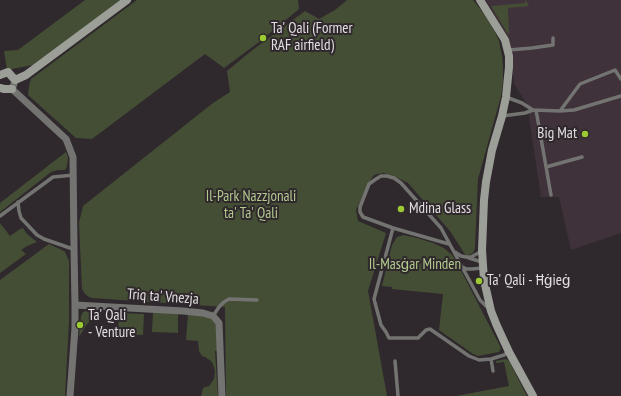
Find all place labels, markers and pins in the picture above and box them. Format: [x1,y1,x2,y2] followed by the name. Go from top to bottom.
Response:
[271,20,353,55] place label: Ta' Qali (Former RAF airfield)
[258,33,268,43] marker: Ta' Qali (Former RAF airfield)
[537,125,577,143] place label: Big Mat
[580,129,590,139] marker: Big Mat
[409,200,471,218] place label: Mdina Glass
[396,204,406,214] marker: Mdina Glass
[487,272,570,290] place label: Ta' Qali - Ħġieġ
[474,276,484,286] marker: Ta' Qali - Ħġieġ
[88,307,135,342] place label: Ta' Qali - Venture
[75,320,85,330] marker: Ta' Qali - Venture

